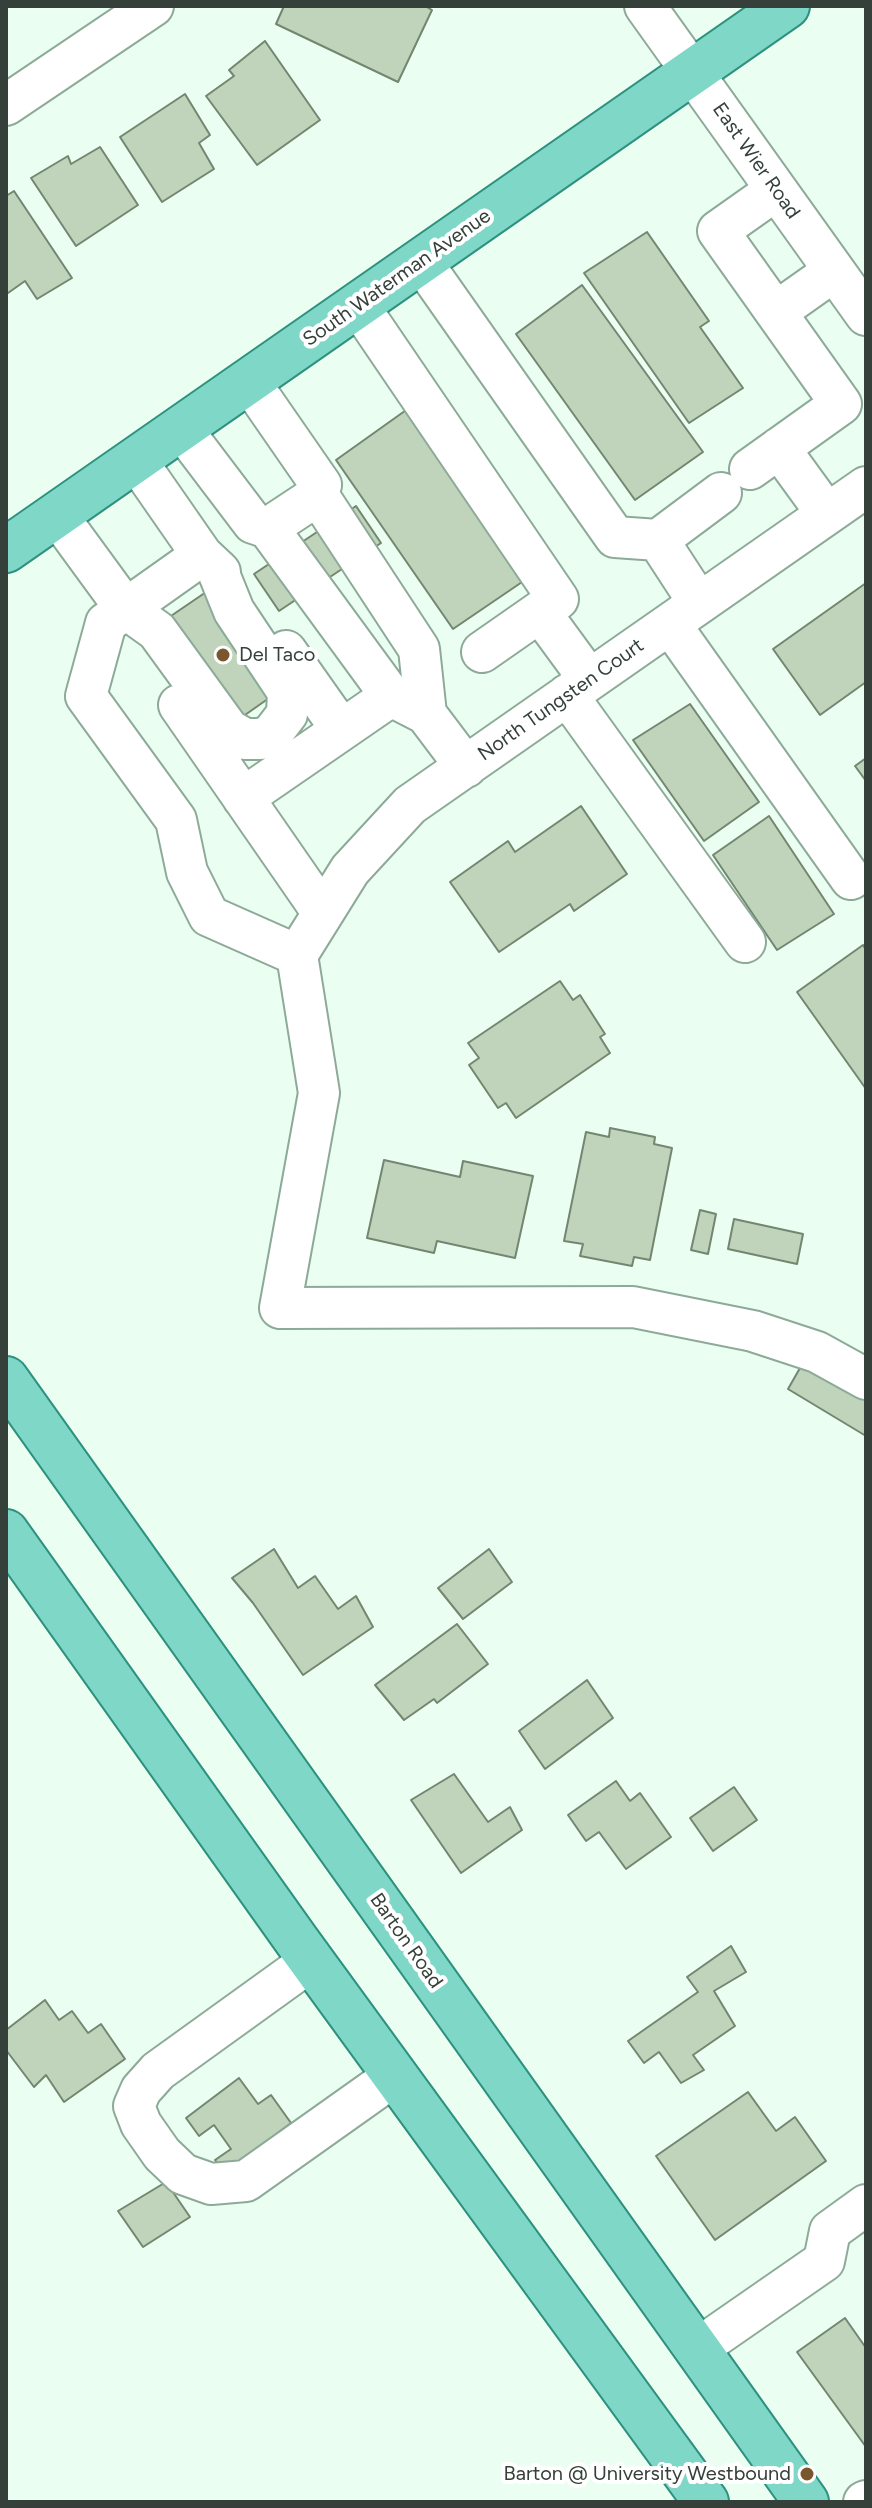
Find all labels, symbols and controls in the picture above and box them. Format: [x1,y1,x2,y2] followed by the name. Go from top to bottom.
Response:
[707,98,805,224] street label: East Wier Road
[299,204,495,352] street label: South Waterman Avenue
[473,634,649,766] street label: North Tungsten Court
[239,643,315,667] place label: Del Taco
[214,646,232,664] marker: Del Taco
[365,1889,447,1993] street label: Barton Road
[504,2462,791,2486] place label: Barton @ University Westbound
[798,2465,816,2483] marker: Barton @ University Westbound

